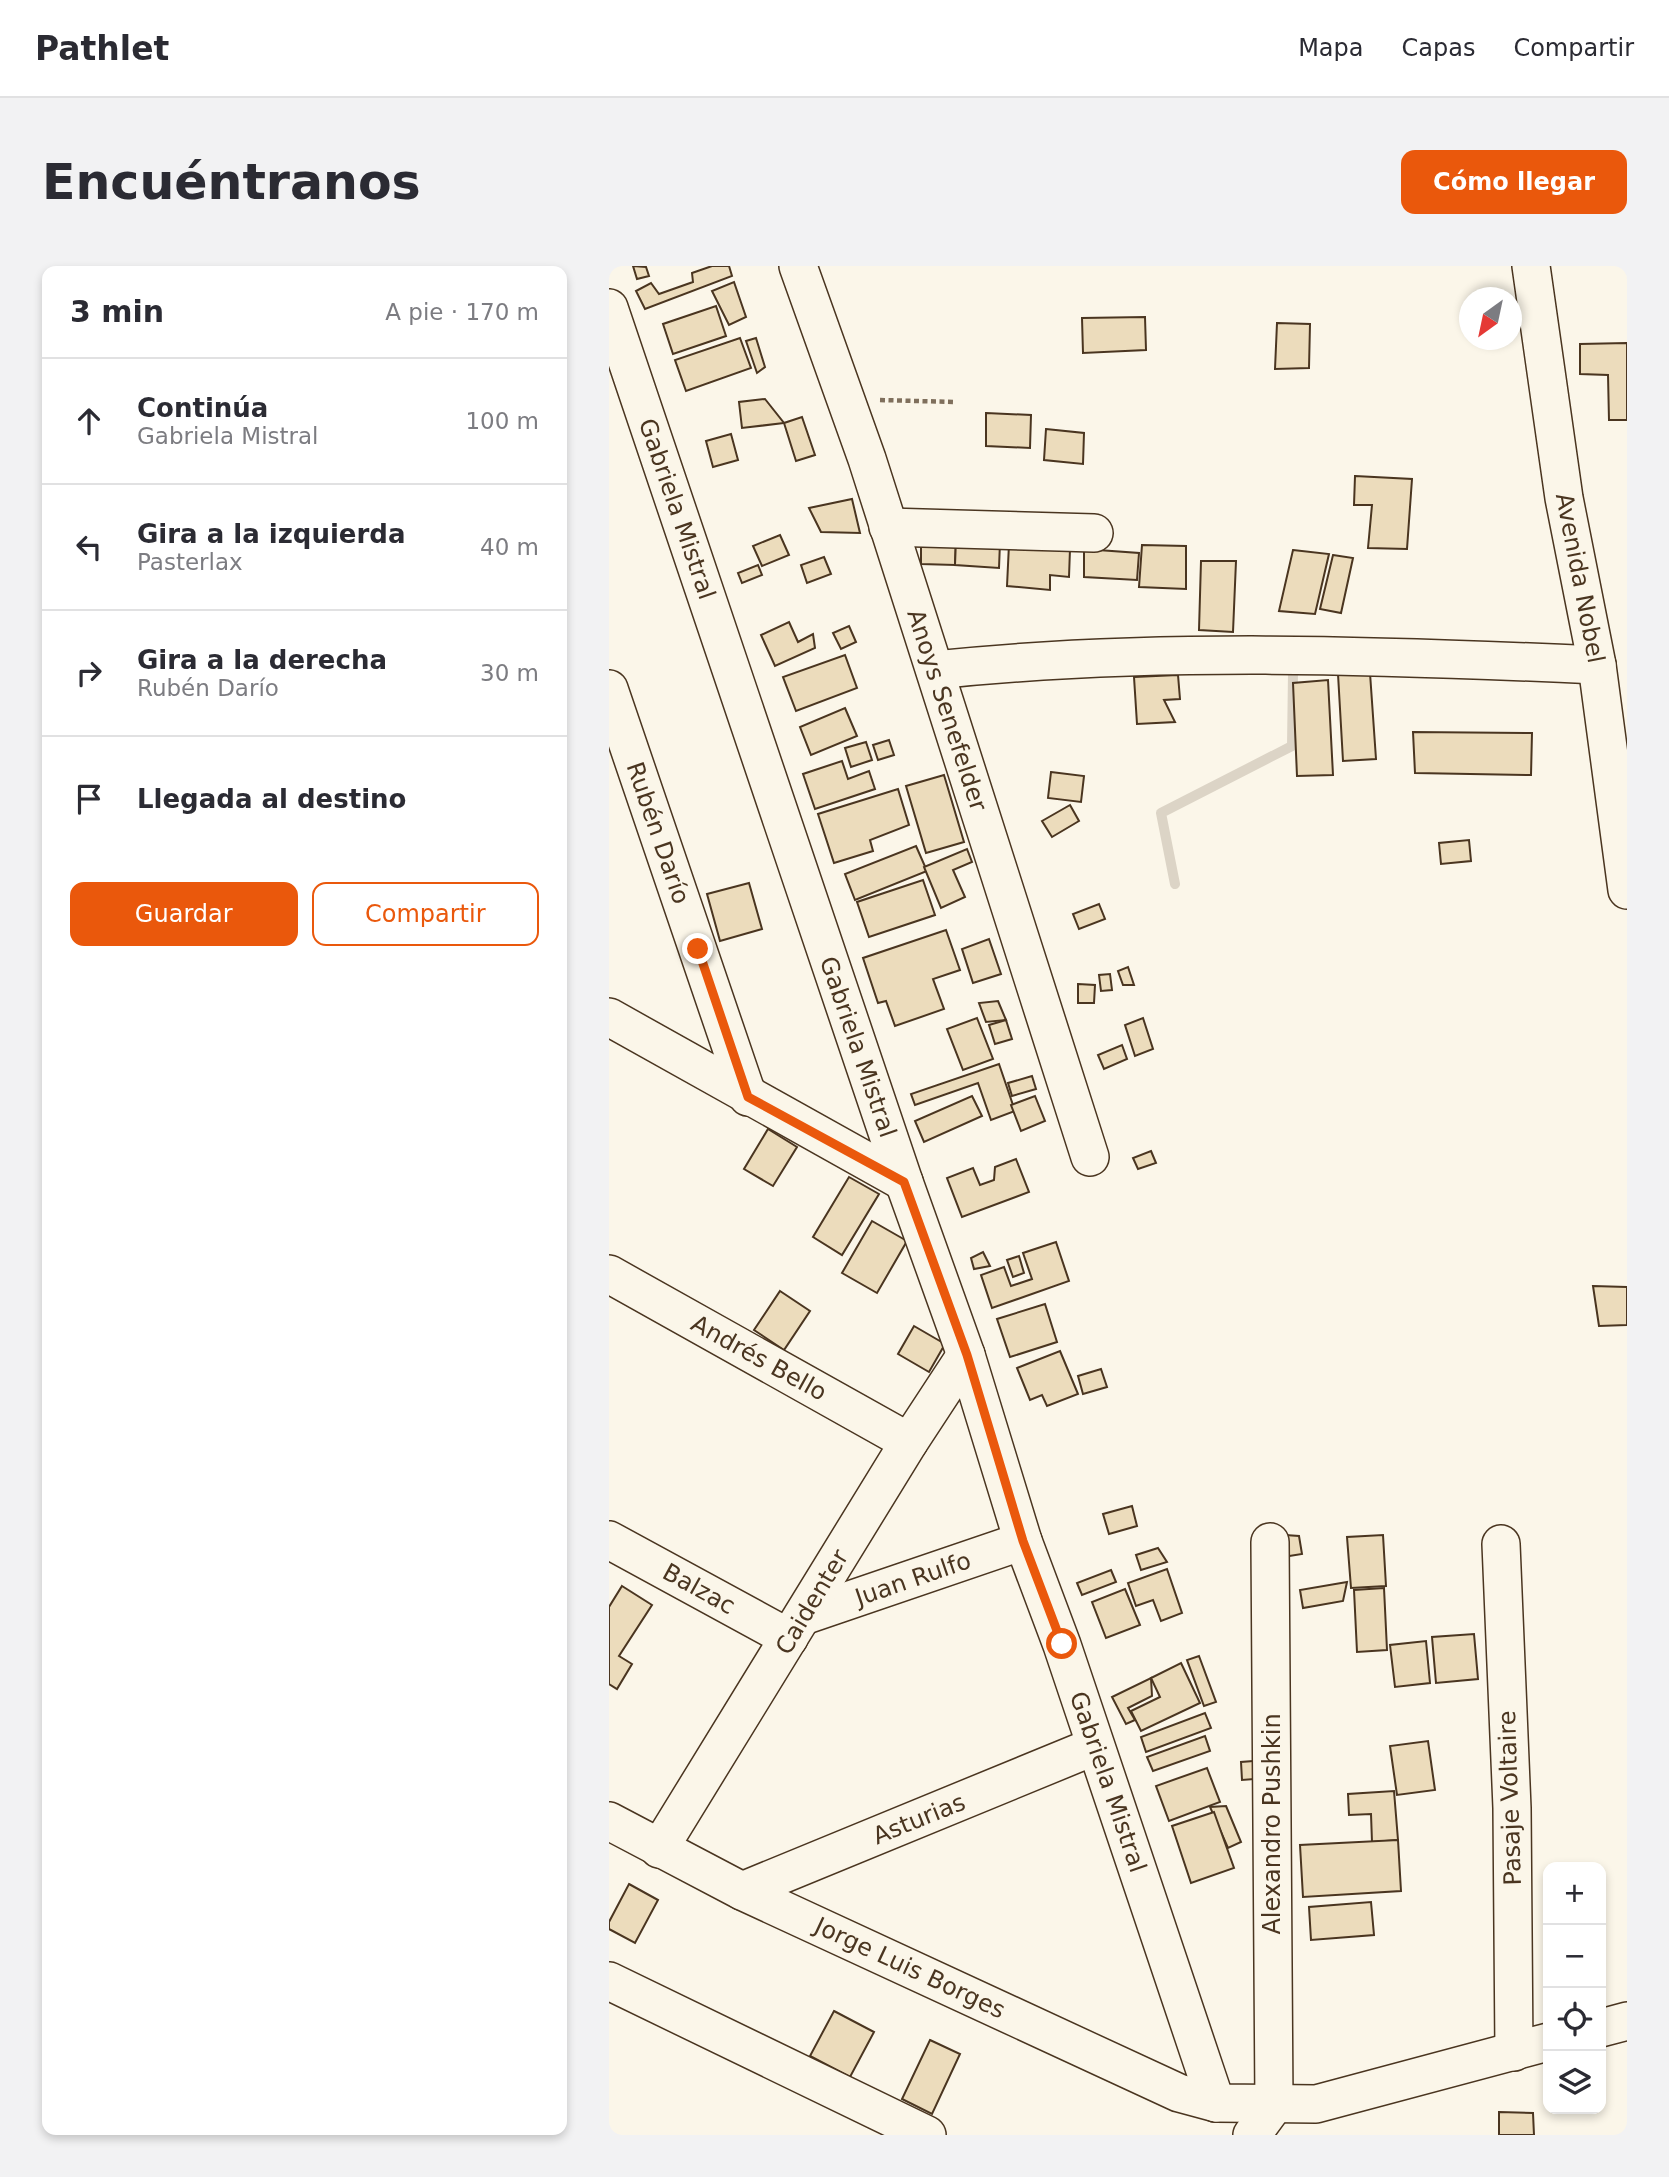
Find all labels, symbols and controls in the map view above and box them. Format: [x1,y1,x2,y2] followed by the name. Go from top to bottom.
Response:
[35,29,169,68] text: Pathlet
[1298,34,1364,62] text: Mapa
[1402,34,1475,62] text: Capas
[1513,34,1634,62] text: Compartir
[1401,150,1627,214] button: Cómo llegar
[42,154,421,211] text: Encuéntranos
[1459,287,1522,350] north arrow
[70,294,164,329] text: 3 min
[385,299,539,325] text: A pie · 170 m
[137,393,268,423] text: Continúa
[70,402,108,440] icon: ahead
[465,408,539,434] text: 100 m
[633,415,721,603] street label: Gabriela Mistral
[137,423,318,449] text: Gabriela Mistral
[1550,491,1610,665] street label: Avenida Nobel
[137,519,405,549] text: Gira a la izquierda
[70,528,108,566] icon: left
[480,534,539,560] text: 40 m
[137,549,243,575] text: Pasterlax
[901,606,993,814] street label: Anoys Senefelder
[137,645,387,675] text: Gira a la derecha
[70,654,108,692] icon: right
[480,660,539,686] text: 30 m
[137,675,279,701] text: Rubén Darío
[621,758,695,908] street label: Rubén Darío
[70,780,108,818] icon: arrive
[137,784,406,814] text: Llegada al destino
[70,882,298,946] button: Guardar
[312,882,539,946] button: Compartir
[682,933,713,964] route end
[814,953,902,1141] street label: Gabriela Mistral
[686,1309,832,1407] street label: Andrés Bello
[770,1544,854,1660] street label: Caidenter
[850,1546,975,1612] street label: Juan Rulfo
[658,1558,740,1620] street label: Balzac
[1046,1628,1077,1659] route start
[1064,1688,1152,1876] street label: Gabriela Mistral
[1493,1710,1527,1886] street label: Pasaje Voltaire
[1258,1713,1286,1935] street label: Alexandro Pushkin
[869,1788,969,1850] street label: Asturias
[1543,1862,1606,2114] map controls
[1543,1862,1606,1925] button: +
[809,1911,1010,2024] street label: Jorge Luis Borges
[1543,1925,1606,1988] button: −
[1543,1988,1606,2051] button: locate
[1543,2051,1606,2114] button: layers

